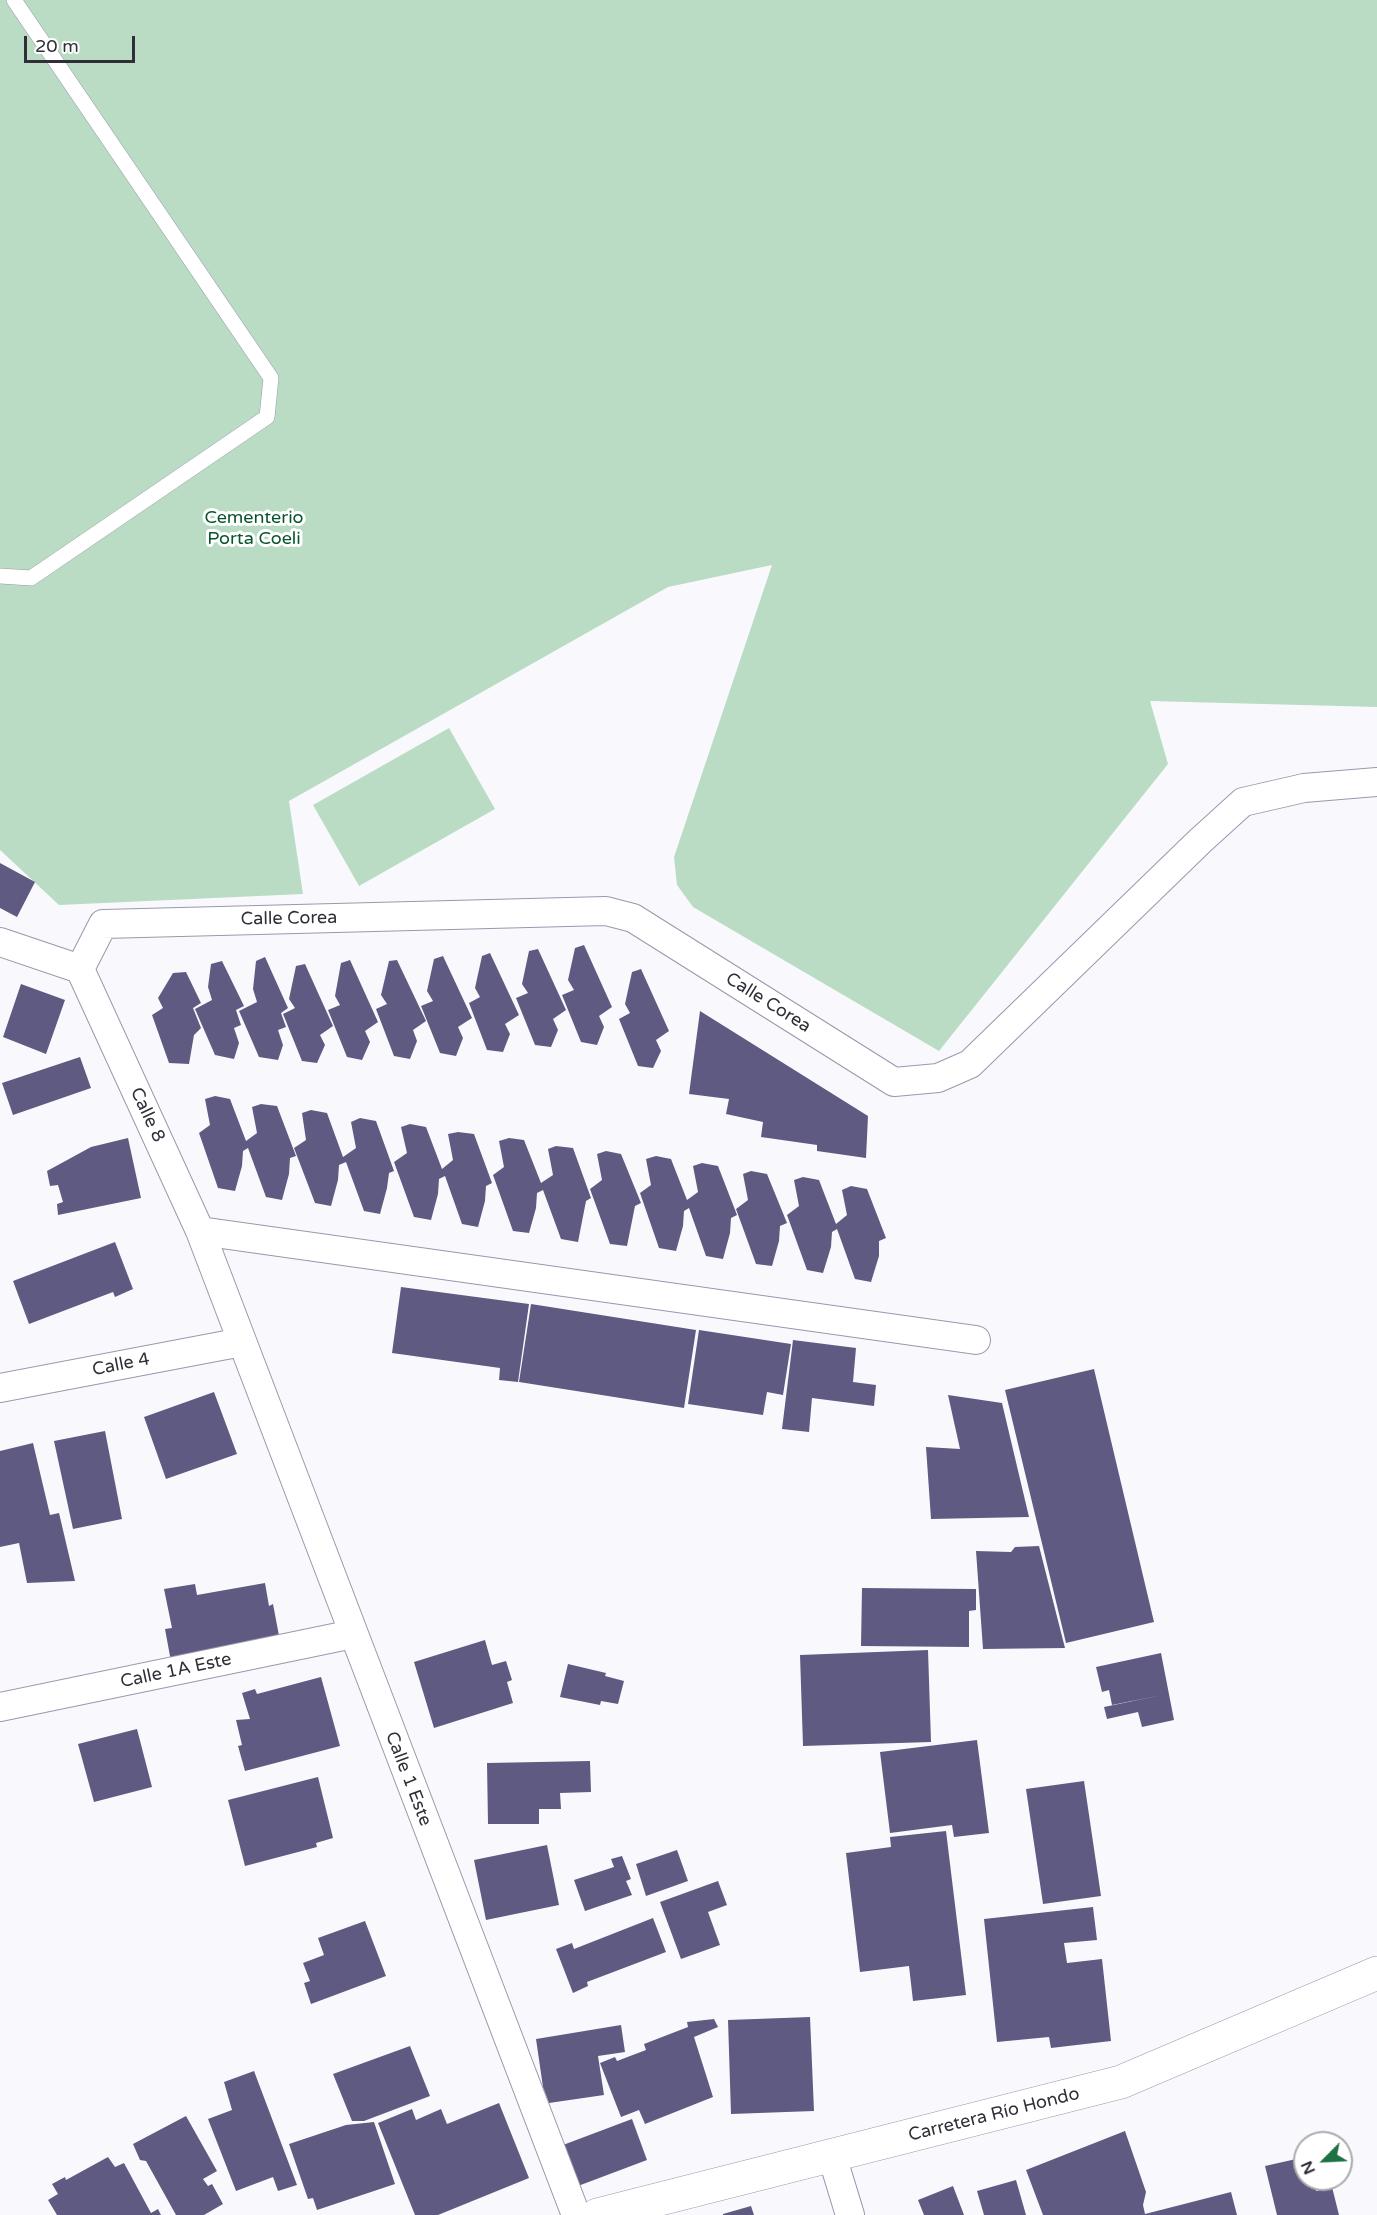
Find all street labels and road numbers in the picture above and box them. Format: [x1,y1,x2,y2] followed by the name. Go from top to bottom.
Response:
[241,907,337,931] street label: Calle Corea
[721,968,815,1038] street label: Calle Corea
[125,1084,169,1146] street label: Calle 8
[91,1349,151,1381] street label: Calle 4
[119,1649,233,1693] street label: Calle 1A Este
[380,1729,436,1829] street label: Calle 1 Este
[906,2083,1082,2147] street label: Carretera Río Hondo

